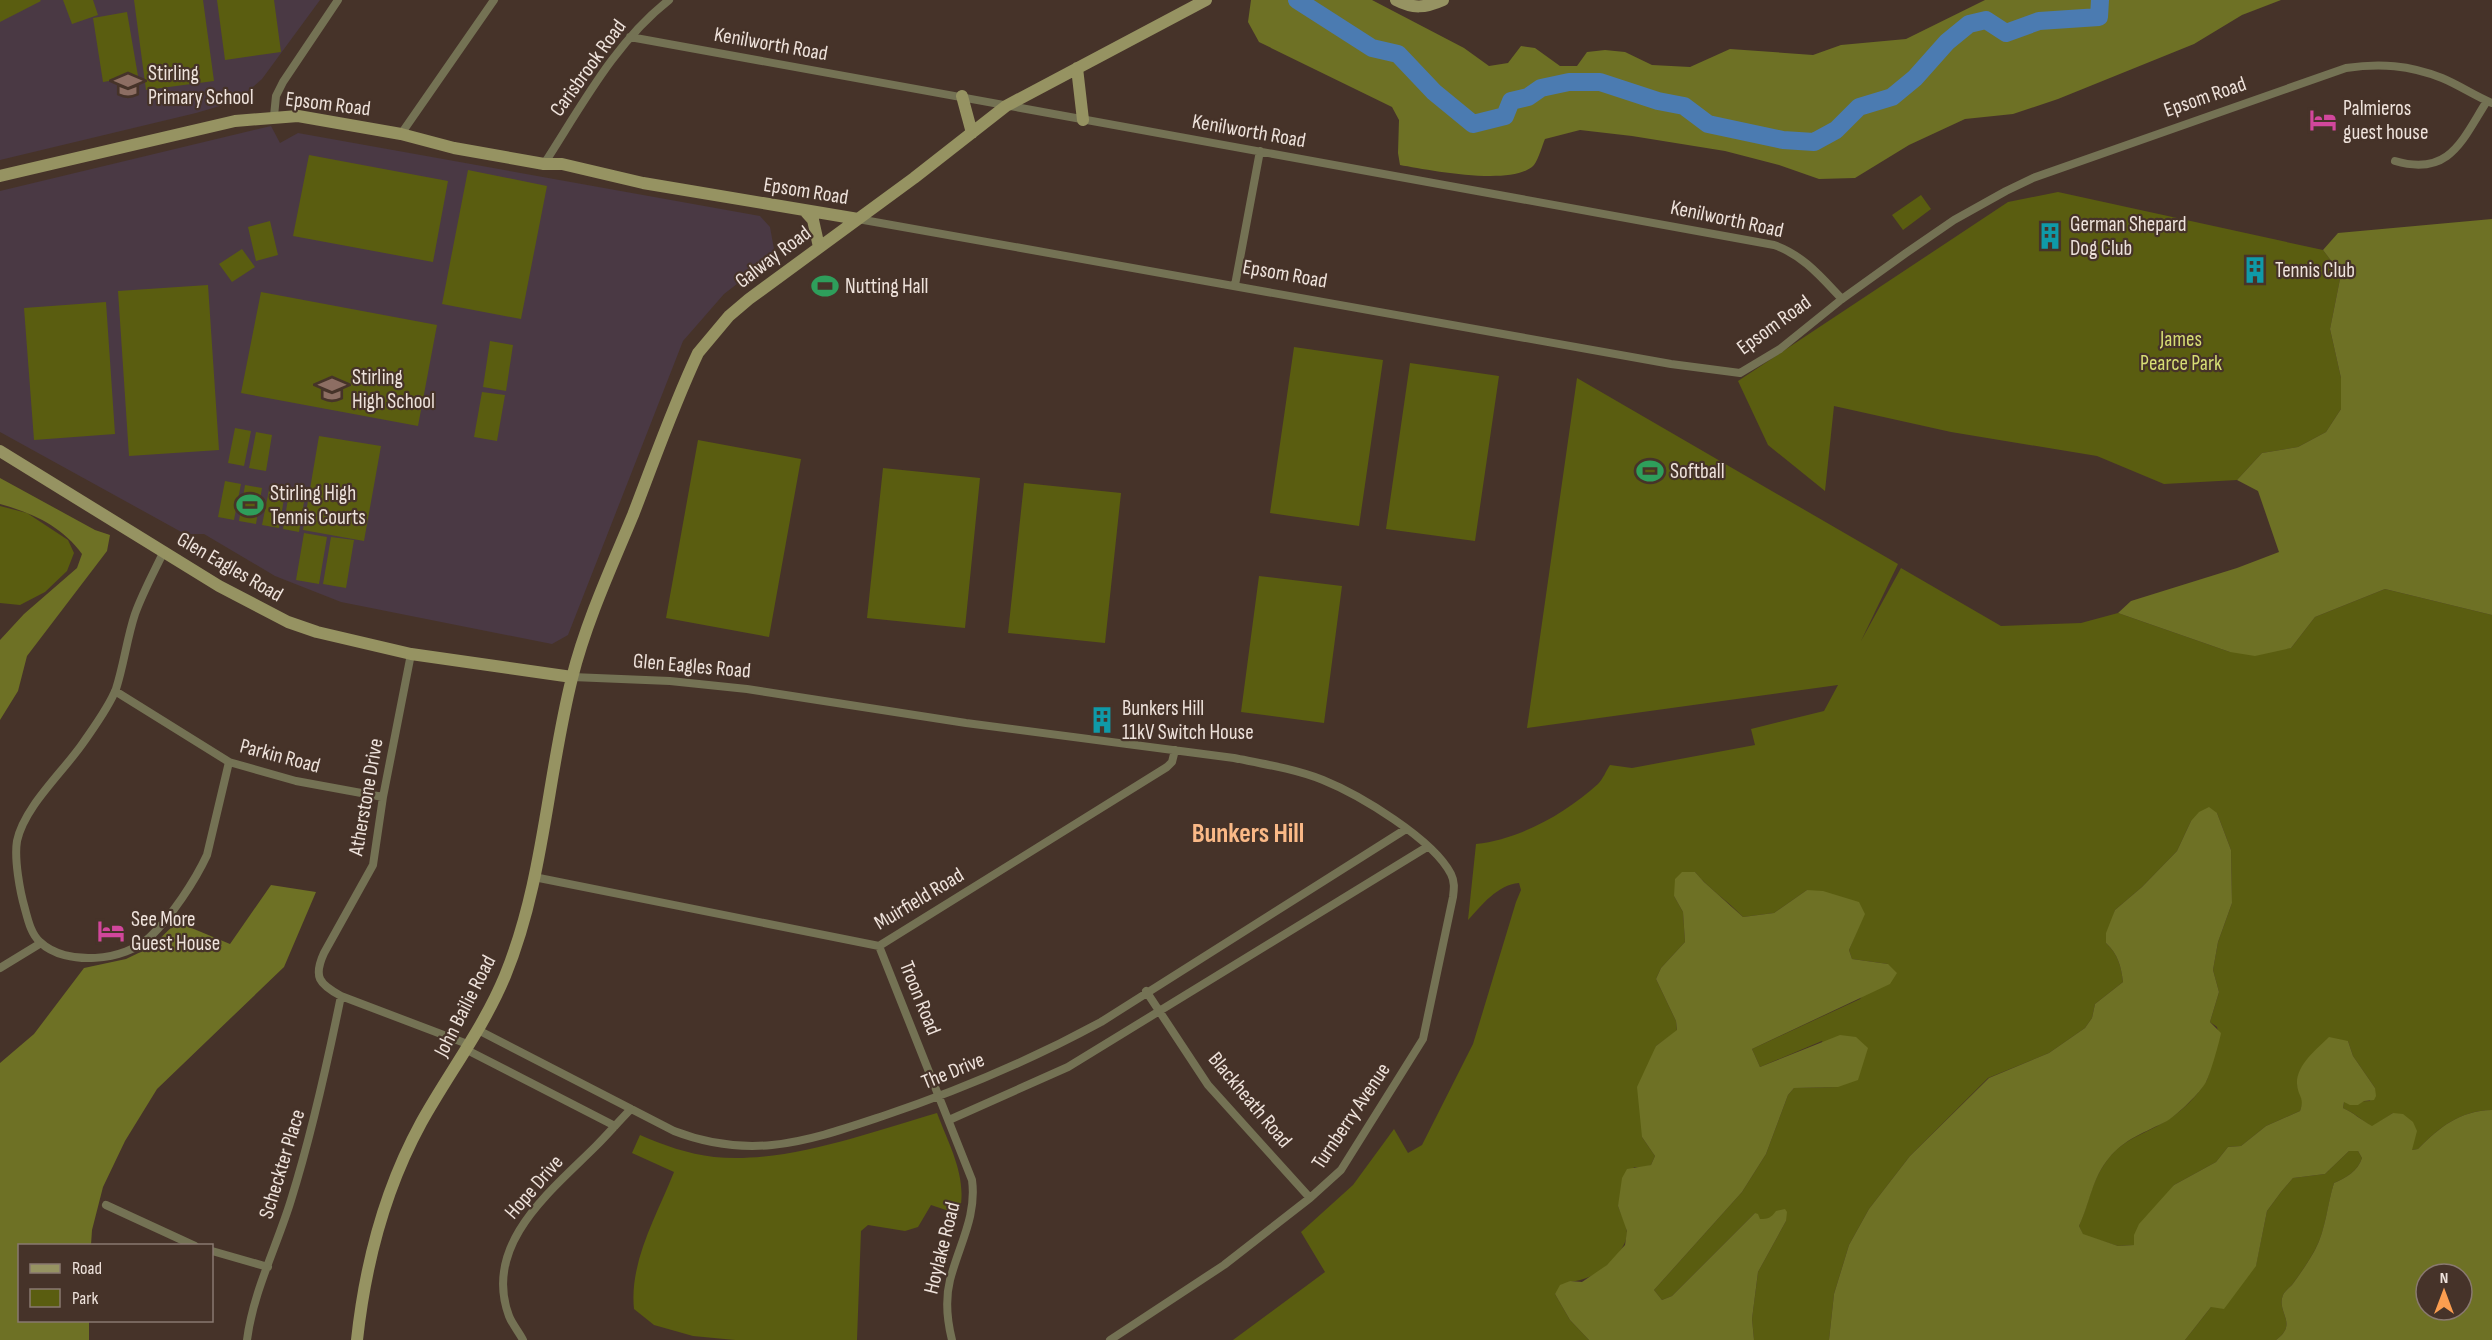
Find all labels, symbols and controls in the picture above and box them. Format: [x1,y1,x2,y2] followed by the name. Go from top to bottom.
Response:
[545,15,631,121] street label: Carisbrook Road
[712,22,830,66] street label: Kenilworth Road
[148,61,254,110] place label: Stirling Primary School
[113,70,143,100] school or university icon: Stirling Primary School
[2161,71,2249,123] street label: Epsom Road
[284,86,372,122] street label: Epsom Road
[2343,96,2428,145] place label: Palmieros guest house
[2308,105,2338,135] hotel icon: Palmieros guest house
[1190,109,1308,153] street label: Kenilworth Road
[762,172,850,210] street label: Epsom Road
[1668,195,1786,243] street label: Kenilworth Road
[2070,212,2187,261] place label: German Shepard Dog Club
[730,220,816,294] street label: Galway Road
[2035,221,2065,251] building icon: German Shepard Dog Club
[1241,254,1329,294] street label: Epsom Road
[2240,255,2270,285] building icon: Tennis Club
[2275,258,2355,283] place label: Tennis Club
[810,271,840,301] sports icon: Nutting Hall
[845,274,928,299] place label: Nutting Hall
[1732,290,1816,360] street label: Epsom Road
[2140,327,2222,376] park label: James Pearce Park
[352,365,435,414] place label: Stirling High School
[317,374,347,404] school or university icon: Stirling High School
[1635,456,1665,486] sports icon: Softball
[1670,459,1725,484] place label: Softball
[270,481,366,530] place label: Stirling High Tennis Courts
[235,490,265,520] sports icon: Stirling High Tennis Courts
[173,527,287,607] street label: Glen Eagles Road
[632,648,752,684] street label: Glen Eagles Road
[1122,696,1254,745] place label: Bunkers Hill 11kV Switch House
[1087,705,1117,735] building icon: Bunkers Hill 11kV Switch House
[237,733,323,779] street label: Parkin Road
[343,736,389,859] street label: Atherstone Drive
[1192,818,1304,850] district label: Bunkers Hill
[870,863,968,935] street label: Muirfield Road
[131,907,220,956] place label: See More Guest House
[96,916,126,946] hotel icon: See More Guest House
[428,951,501,1062] street label: John Bailie Road
[894,957,946,1039] street label: Troon Road
[918,1047,988,1095] street label: The Drive
[1203,1047,1297,1153] street label: Blackheath Road
[1306,1058,1396,1174] street label: Turnberry Avenue
[254,1106,310,1222] street label: Scheckter Place
[499,1150,569,1224] street label: Hope Drive
[919,1199,965,1297] street label: Hoylake Road
[18,1244,213,1322] legend
[72,1258,102,1279] text: Road
[2414,1262,2474,1322] north arrow
[2440,1269,2448,1288] text: N
[72,1288,98,1309] text: Park

